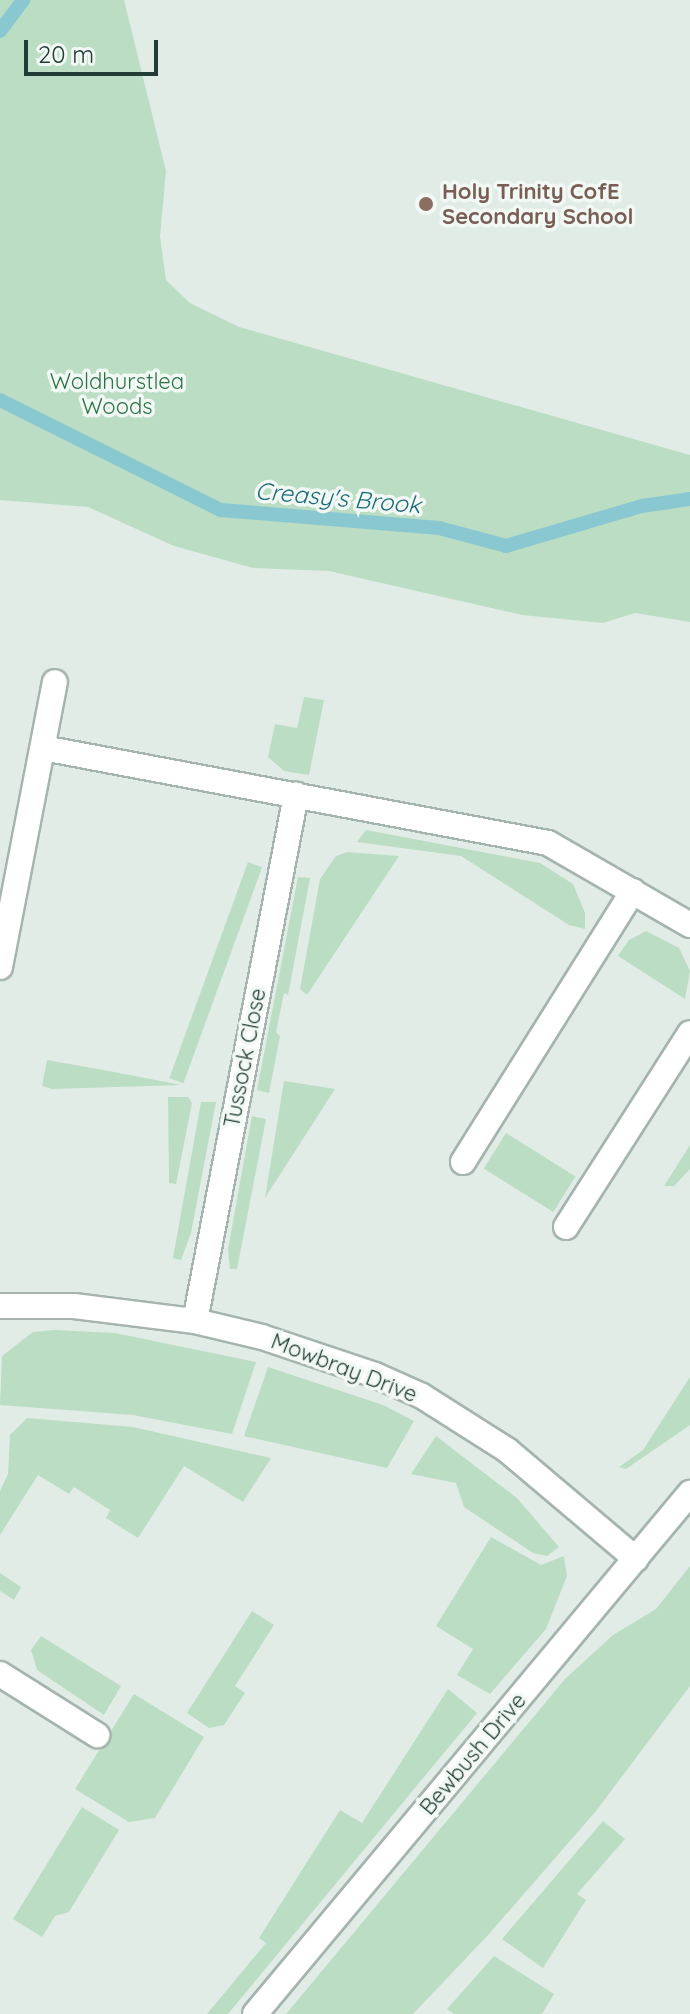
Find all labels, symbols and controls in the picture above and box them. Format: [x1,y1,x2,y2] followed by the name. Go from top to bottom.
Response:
[28,24,162,74] scale bar
[38,39,94,69] text: 20 m
[442,178,634,230] place label: Holy Trinity CofE Secondary School
[417,195,435,213] marker: Holy Trinity CofE Secondary School
[50,368,184,420] park label: Woldhurstlea Woods
[254,476,422,520] water label: Creasy's Brook
[219,986,271,1130] street label: Tussock Close
[267,1328,421,1408] street label: Mowbray Drive
[414,1688,532,1820] street label: Bewbush Drive

